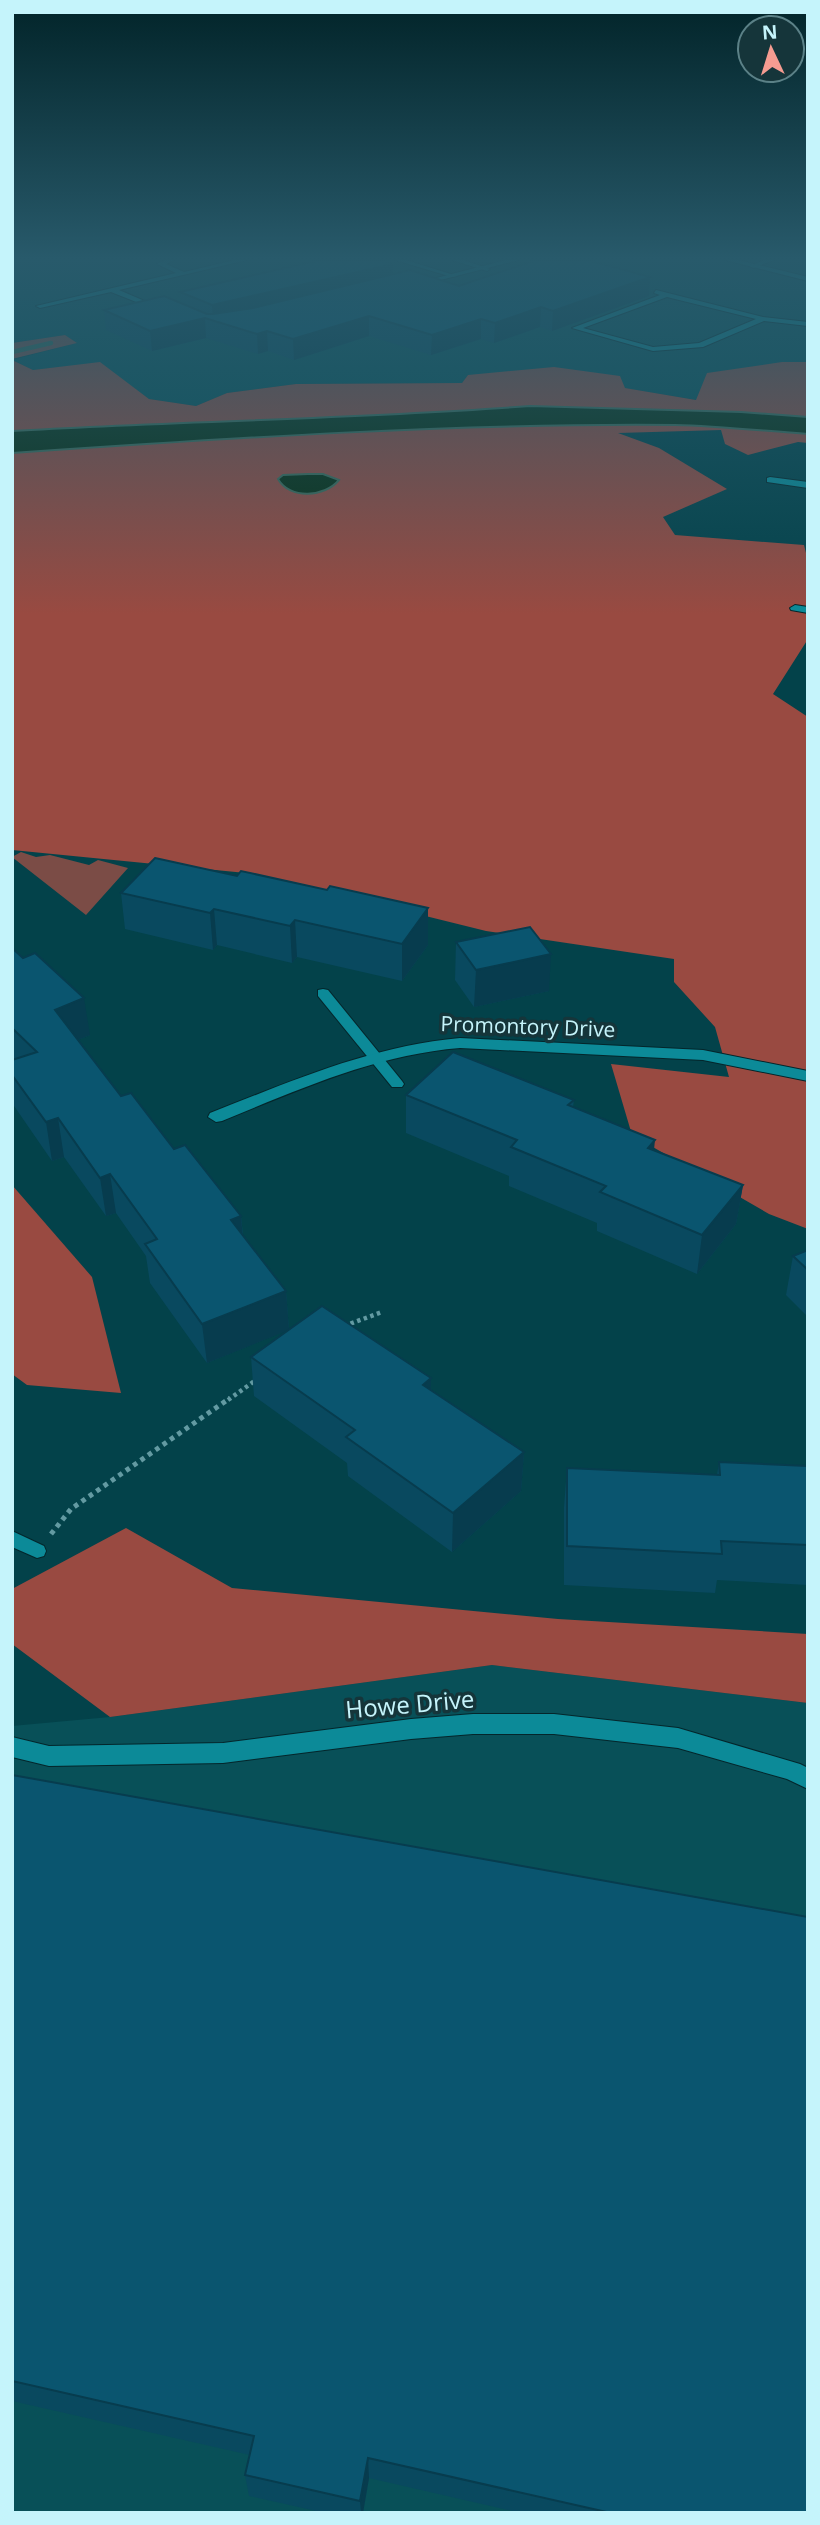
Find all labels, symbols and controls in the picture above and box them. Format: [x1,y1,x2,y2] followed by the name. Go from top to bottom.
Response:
[736,14,806,84] north arrow
[761,19,778,46] text: N
[440,1009,616,1043] street label: Promontory Drive
[344,1681,476,1726] street label: Howe Drive

